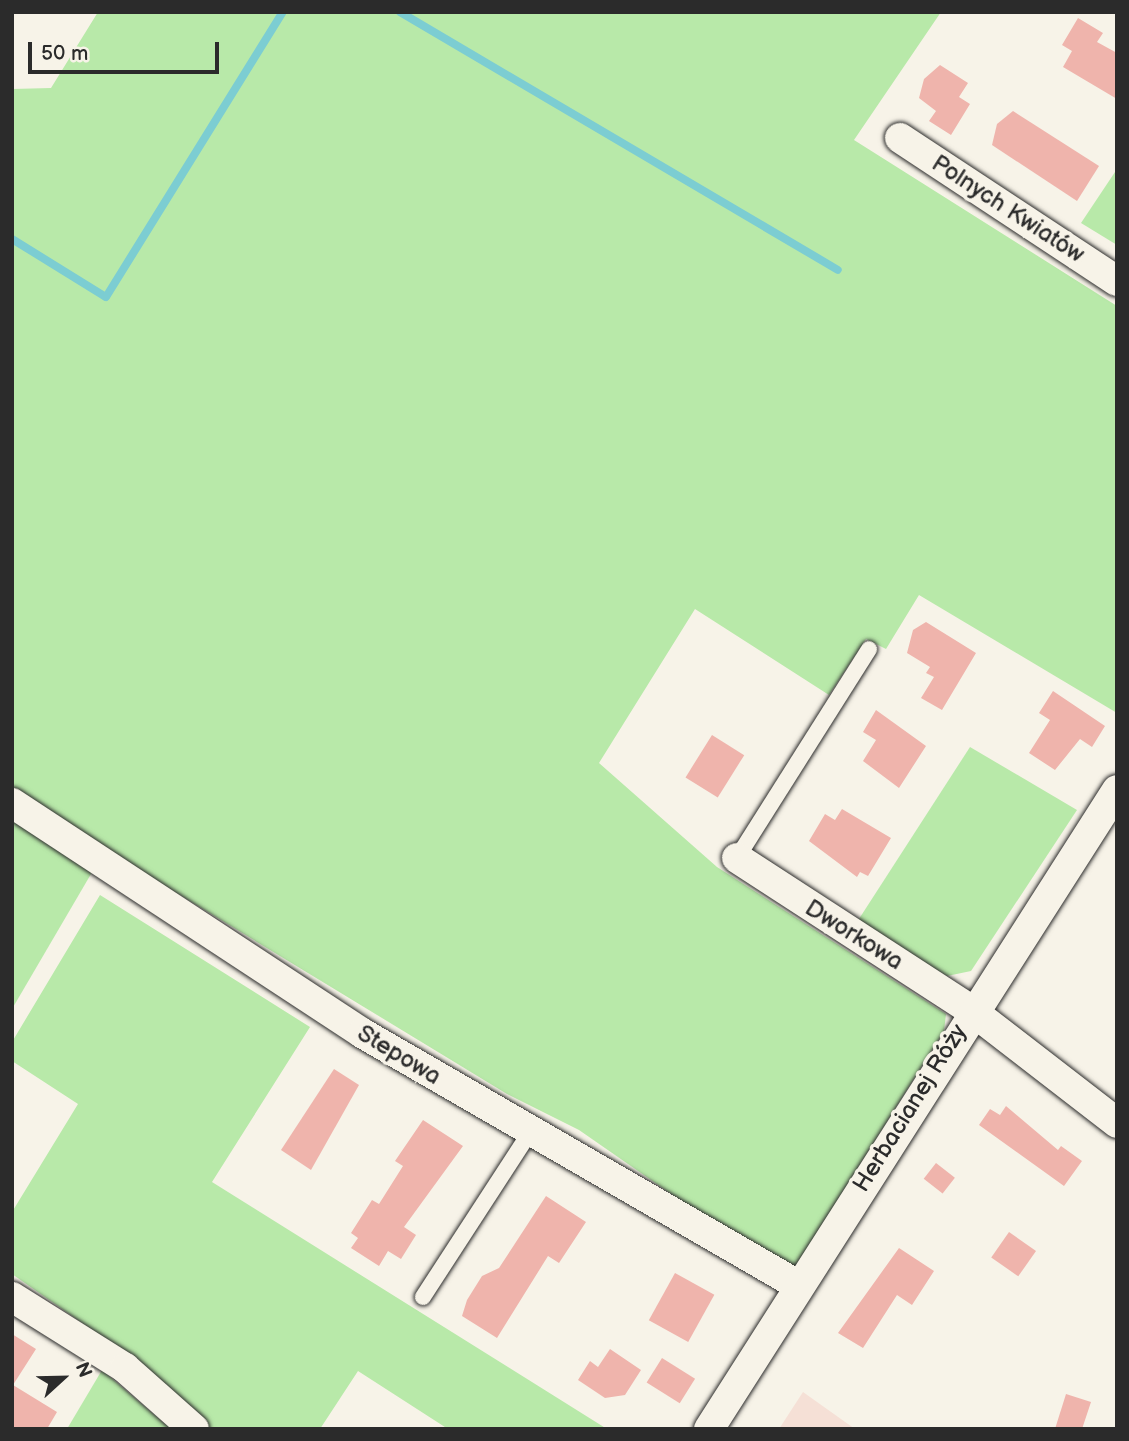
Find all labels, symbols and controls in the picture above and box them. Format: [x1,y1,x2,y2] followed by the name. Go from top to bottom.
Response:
[32,28,222,72] scale bar
[41,41,88,66] text: 50 m
[926,149,1090,269] street label: Polnych Kwiatów
[800,894,908,976] street label: Dworkowa
[352,1019,446,1091] street label: Stepowa
[847,1019,973,1197] street label: Herbacianej Róży
[28,1343,98,1413] north arrow
[70,1359,96,1381] text: N

